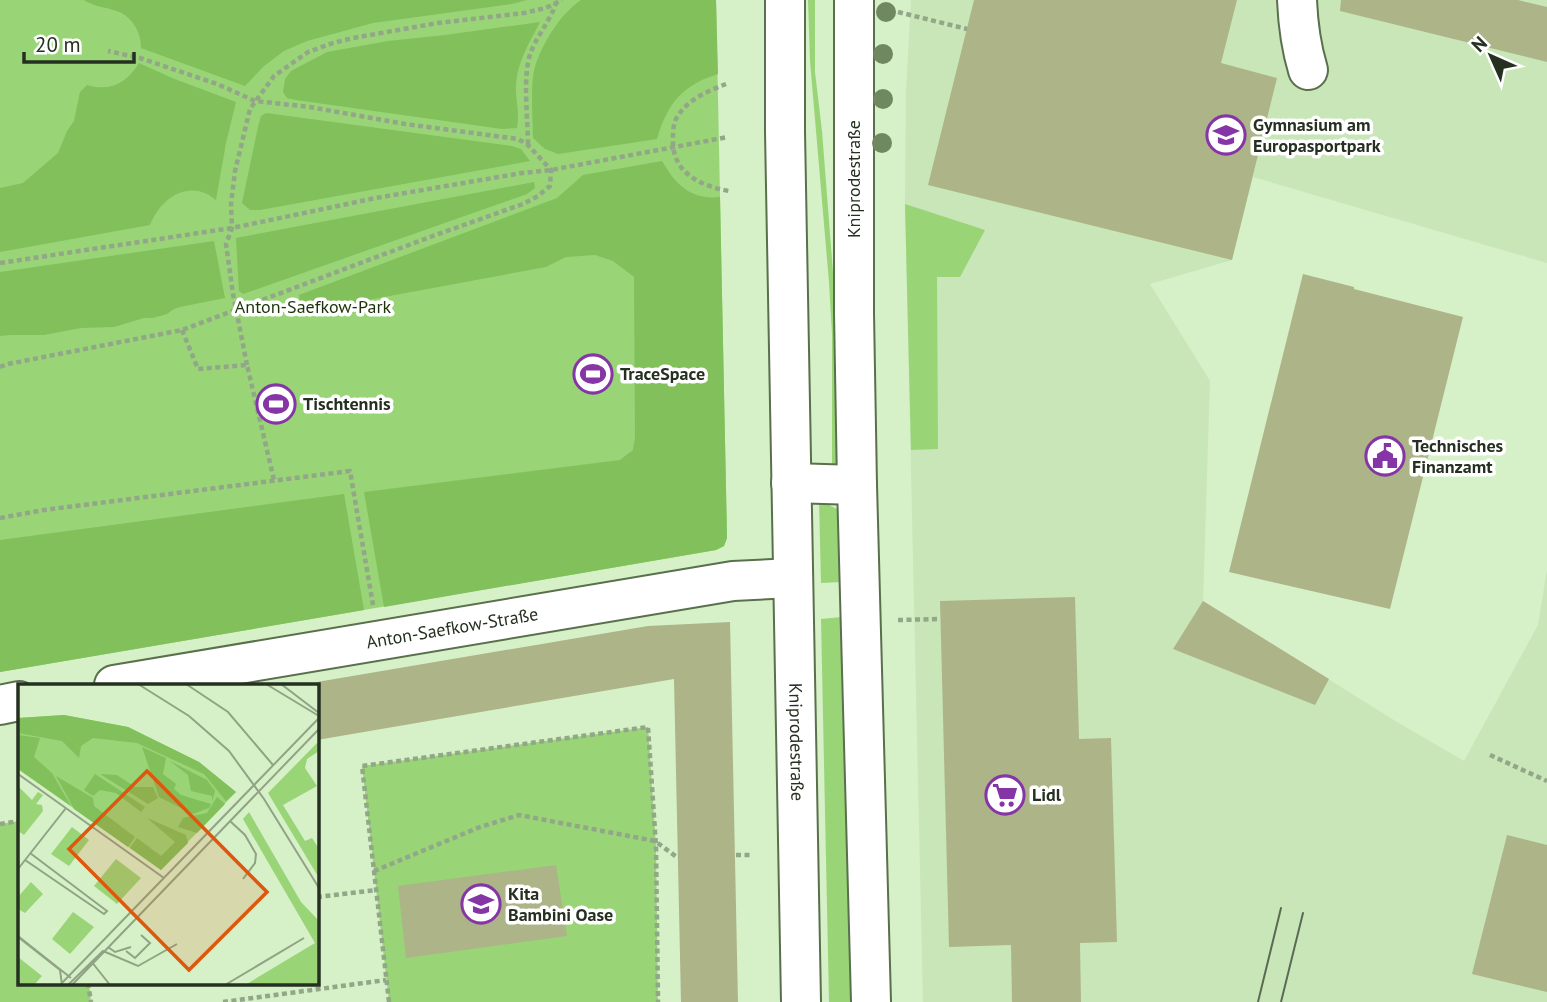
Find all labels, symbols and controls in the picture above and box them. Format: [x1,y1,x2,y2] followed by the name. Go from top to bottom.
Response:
[24,21,135,65] scale bar
[1456,21,1526,91] north arrow
[35,31,81,58] text: 20 m
[1466,31,1492,57] text: N
[1253,113,1381,157] place label: Gymnasium am Europasportpark
[1205,114,1247,156] school or university icon: Gymnasium am Europasportpark
[842,120,865,238] street label: Kniprodestraße
[235,295,392,318] park label: Anton-Saefkow-Park
[572,353,614,395] sports icon: TraceSpace
[620,362,705,385] place label: TraceSpace
[255,383,297,425] sports icon: Tischtennis
[303,392,391,415] place label: Tischtennis
[1412,434,1504,478] place label: Technisches Finanzamt
[1364,435,1406,477] public building icon: Technisches Finanzamt
[365,602,540,653] street label: Anton-Saefkow-Straße
[784,683,809,801] street label: Kniprodestraße
[18,684,318,984] inset map
[984,774,1026,816] supermarket icon: Lidl
[1032,783,1062,806] place label: Lidl
[508,882,613,926] place label: Kita Bambini Oase
[460,883,502,925] school or university icon: Kita Bambini Oase

